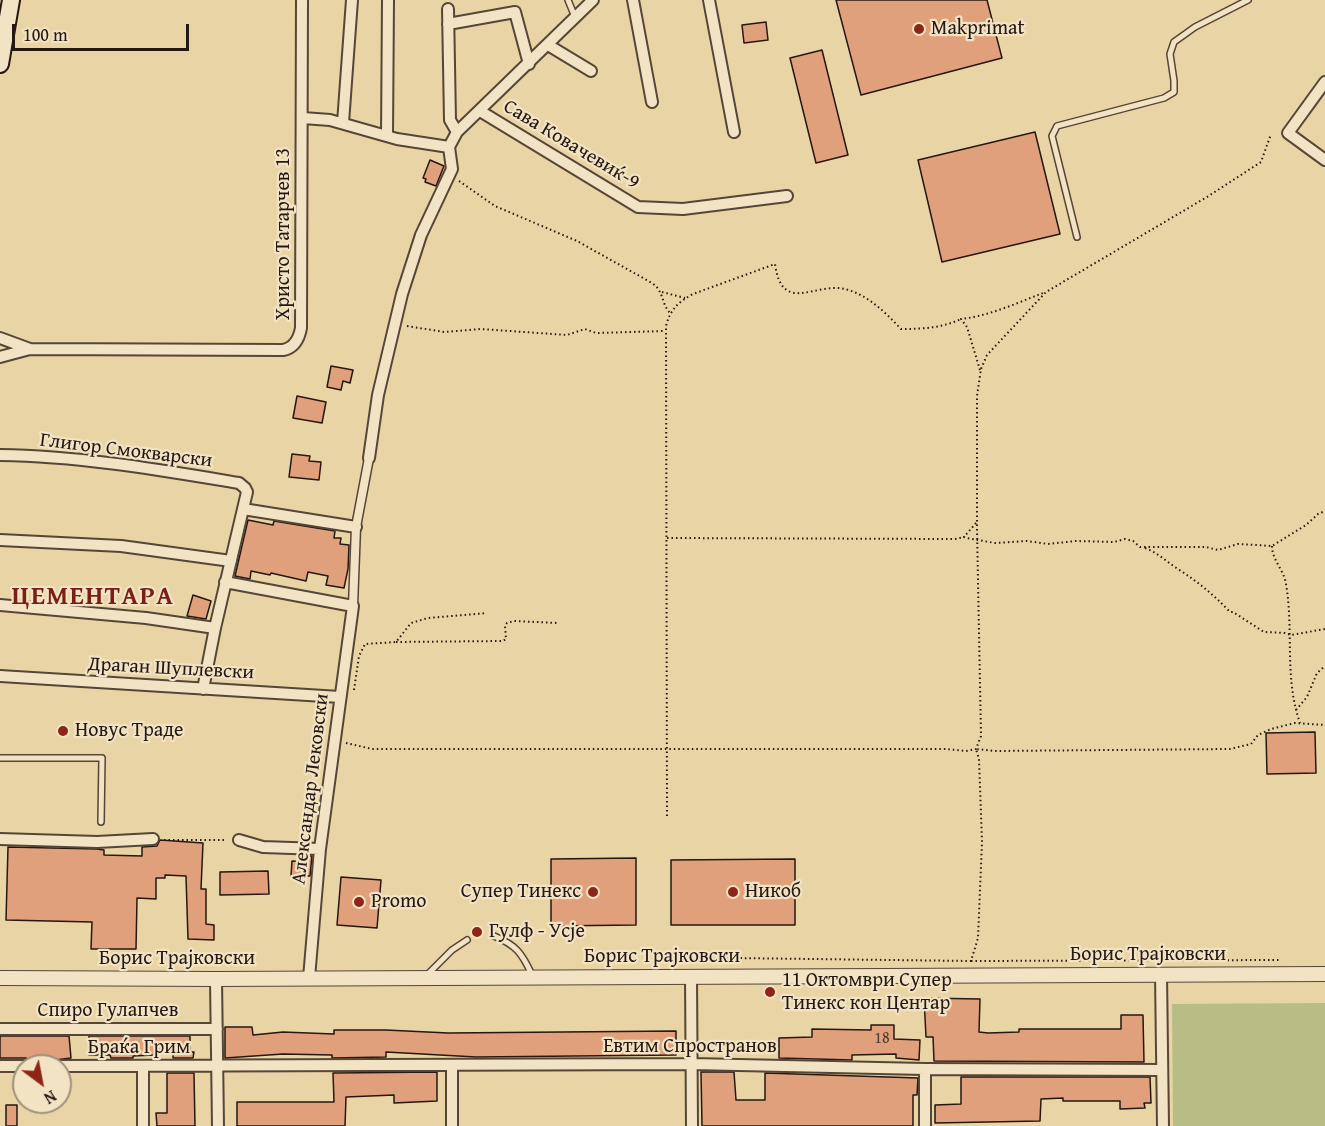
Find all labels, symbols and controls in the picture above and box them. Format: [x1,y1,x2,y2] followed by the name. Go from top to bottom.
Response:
[15,12,192,50] scale bar
[931,17,1025,41] place label: Makprimat
[23,21,68,48] text: 100 m
[912,22,926,36] marker: Makprimat
[499,95,643,195] street label: Сава Ковачевиќ-9
[272,148,296,320] street label: Христо Татарчев 13
[38,429,214,473] street label: Глигор Смокварски
[12,581,174,613] district label: ЦЕМЕНТАРА
[87,653,255,685] street label: Драган Шуплевски
[287,692,335,886] street label: Александар Лековски
[75,719,183,743] place label: Новус Траде
[56,724,70,738] marker: Новус Траде
[461,880,581,904] place label: Супер Тинекс
[745,880,801,904] place label: Никоб
[586,885,600,899] marker: Супер Тинекс
[726,885,740,899] marker: Никоб
[371,890,426,914] place label: Promo
[352,895,366,909] marker: Promo
[489,920,585,944] place label: Гулф - Усје
[470,925,484,939] marker: Гулф - Усје
[1070,943,1226,967] street label: Борис Трајковски
[584,945,740,969] street label: Борис Трајковски
[99,947,255,971] street label: Борис Трајковски
[782,969,952,1016] place label: 11 Октомври Супер Тинекс кон Центар
[763,985,777,999] marker: 11 Октомври Супер Тинекс кон Центар
[38,999,178,1023] street label: Спиро Гулапчев
[874,1029,890,1049] house number: 18
[603,1035,777,1059] street label: Евтим Спространов
[88,1036,190,1060] street label: Браќа Грим
[12,1054,72,1114] north arrow
[40,1085,61,1111] text: N

